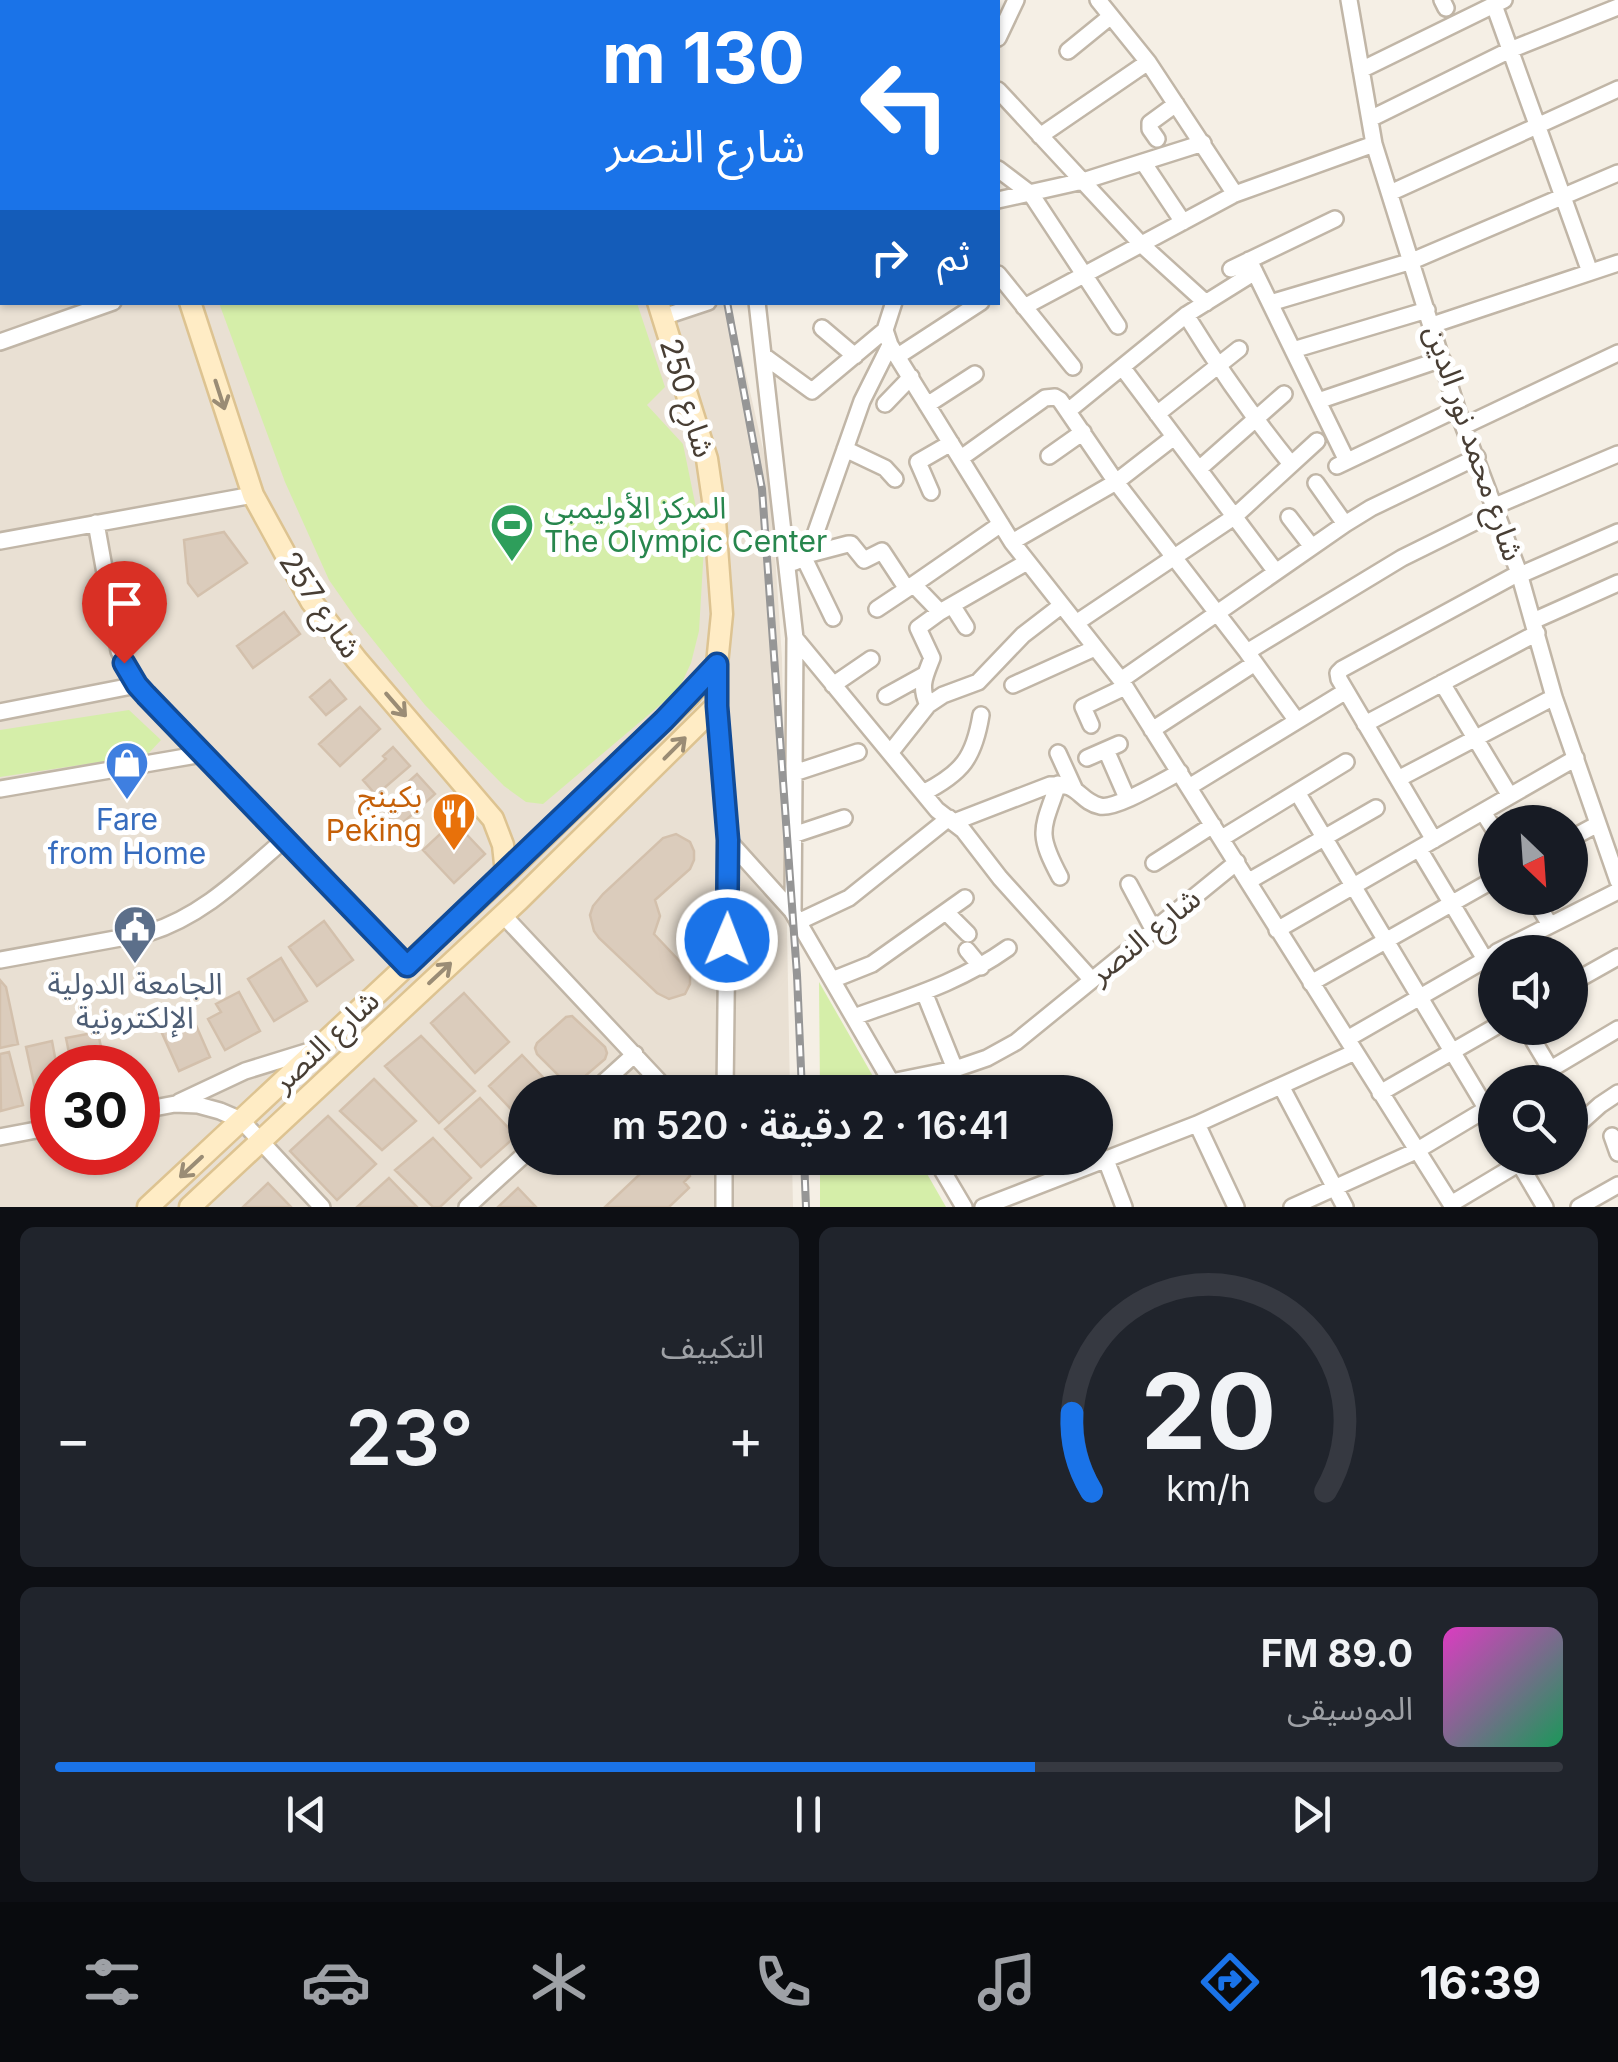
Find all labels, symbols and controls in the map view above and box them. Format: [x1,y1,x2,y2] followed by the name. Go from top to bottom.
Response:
[602,15,805,100] text: 130 m
[840,40,970,170] icon: left
[606,118,805,173] text: شارع النصر
[862,230,917,285] icon: right
[937,233,970,279] text: ثم
[1413,320,1532,567] street label: شارع محمد نور الدين
[648,334,723,463] street label: شارع 250
[213,379,231,411] one-way arrow
[544,489,827,559] place label: المركز الأوليمبى The Olympic Center
[489,502,535,563] sports icon: المركز الأوليمبى The Olympic Center
[268,544,369,667] street label: شارع 257
[82,561,167,664] pin
[97,576,152,631] icon: arrive
[384,692,407,717] one-way arrow
[662,737,686,761] one-way arrow
[104,740,150,801] shop icon: Fare from Home
[326,778,422,848] place label: بكينج Peking
[431,791,477,852] restaurant icon: بكينج Peking
[48,801,206,871] place label: Fare from Home
[1478,805,1588,915] north arrow
[1478,805,1588,1175] map controls
[1081,880,1210,995] street label: شارع النصر
[675,888,779,992] position arrow
[112,904,158,965] public building icon: الجامعة الدولية الإلكترونية
[1478,935,1588,1045] button: sound
[427,962,452,985] one-way arrow
[47,965,223,1038] place label: الجامعة الدولية الإلكترونية
[264,982,389,1103] street label: شارع النصر
[30,1045,160,1175] speed limit sign: 30
[1478,1065,1588,1175] button: search
[612,1102,1009,1148] text: 16:41 · 2 دقيقة · 520 m
[179,1154,205,1178] one-way arrow
[661,1327,764,1366] text: التكييف
[1141,1348,1276,1474] text: 20
[345,1392,474,1483] text: 23°
[55,1406,91,1472] text: −
[728,1406,764,1472] text: +
[1166,1466,1251,1510] text: km/h
[1261,1630,1413,1676] text: 89.0 FM
[1287,1689,1413,1728] text: الموسيقى
[279,1787,334,1842] icon: previous
[781,1787,836,1842] icon: pause
[1284,1787,1339,1842] icon: next
[77,1947,147,2017] icon: filters
[301,1947,371,2017] icon: car
[524,1947,594,2017] icon: climate
[748,1947,818,2017] icon: phone
[972,1947,1042,2017] icon: music
[1195,1947,1265,2017] icon: directions
[1419,1955,1541,2010] text: 16:39

